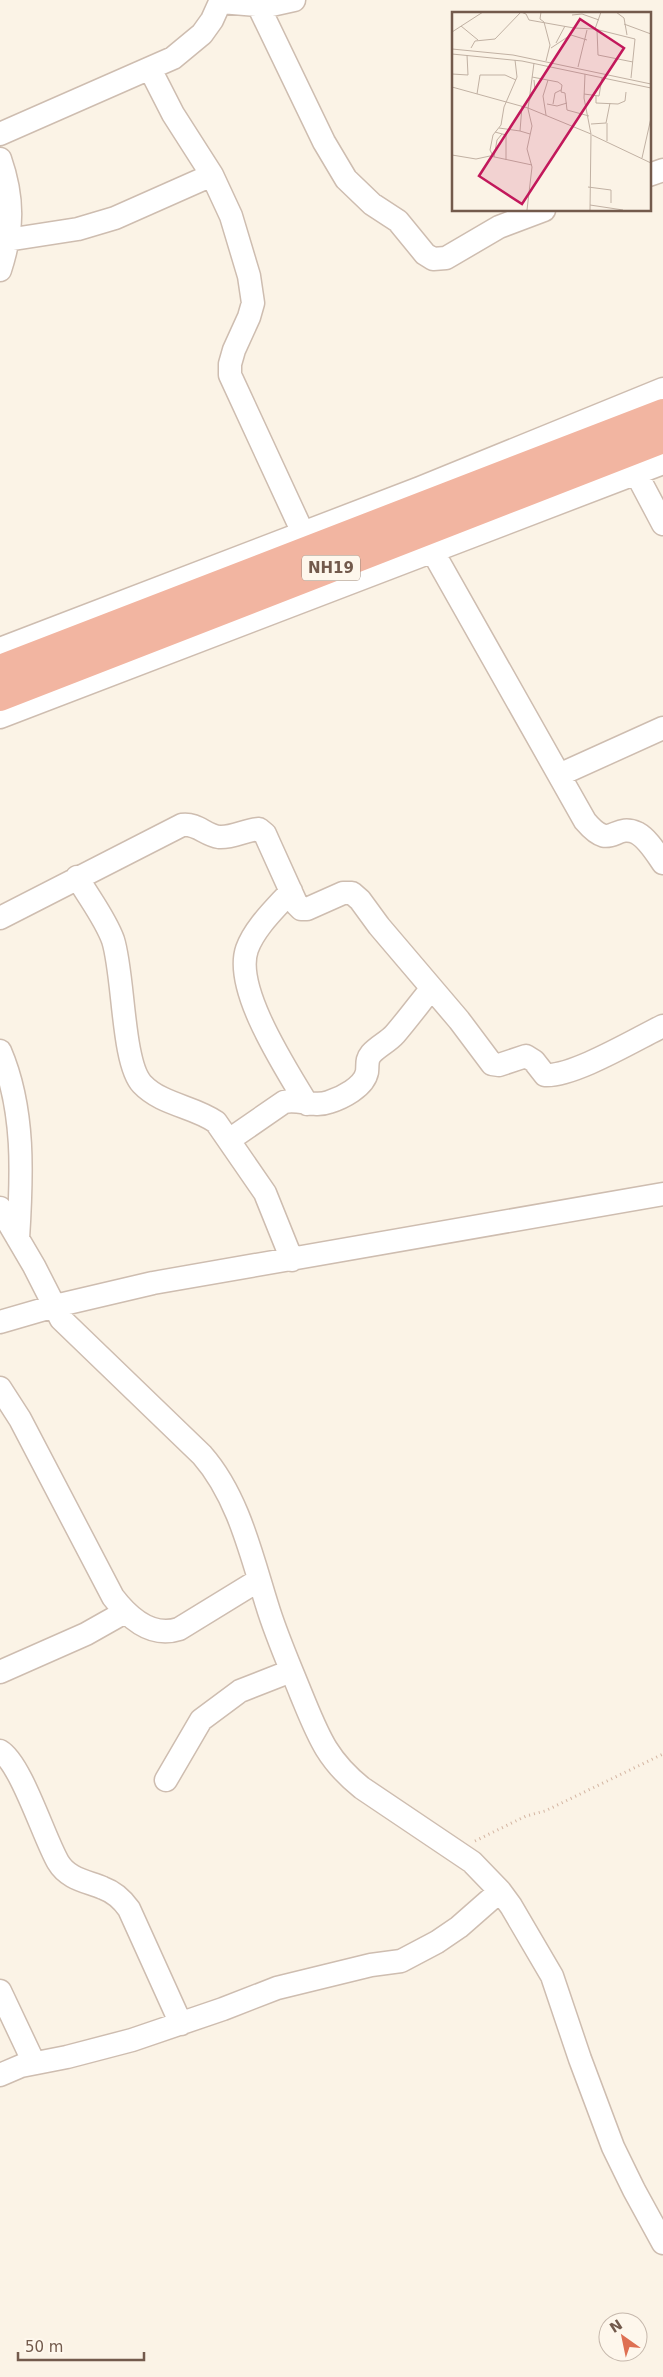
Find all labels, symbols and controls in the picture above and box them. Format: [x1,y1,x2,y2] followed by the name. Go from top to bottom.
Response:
[452,12,650,211] inset map
[302,556,360,580] road number: NH19
[598,2312,648,2362] north arrow
[607,2316,625,2336] text: N
[18,2330,144,2362] scale bar
[25,2338,63,2356] text: 50 m

